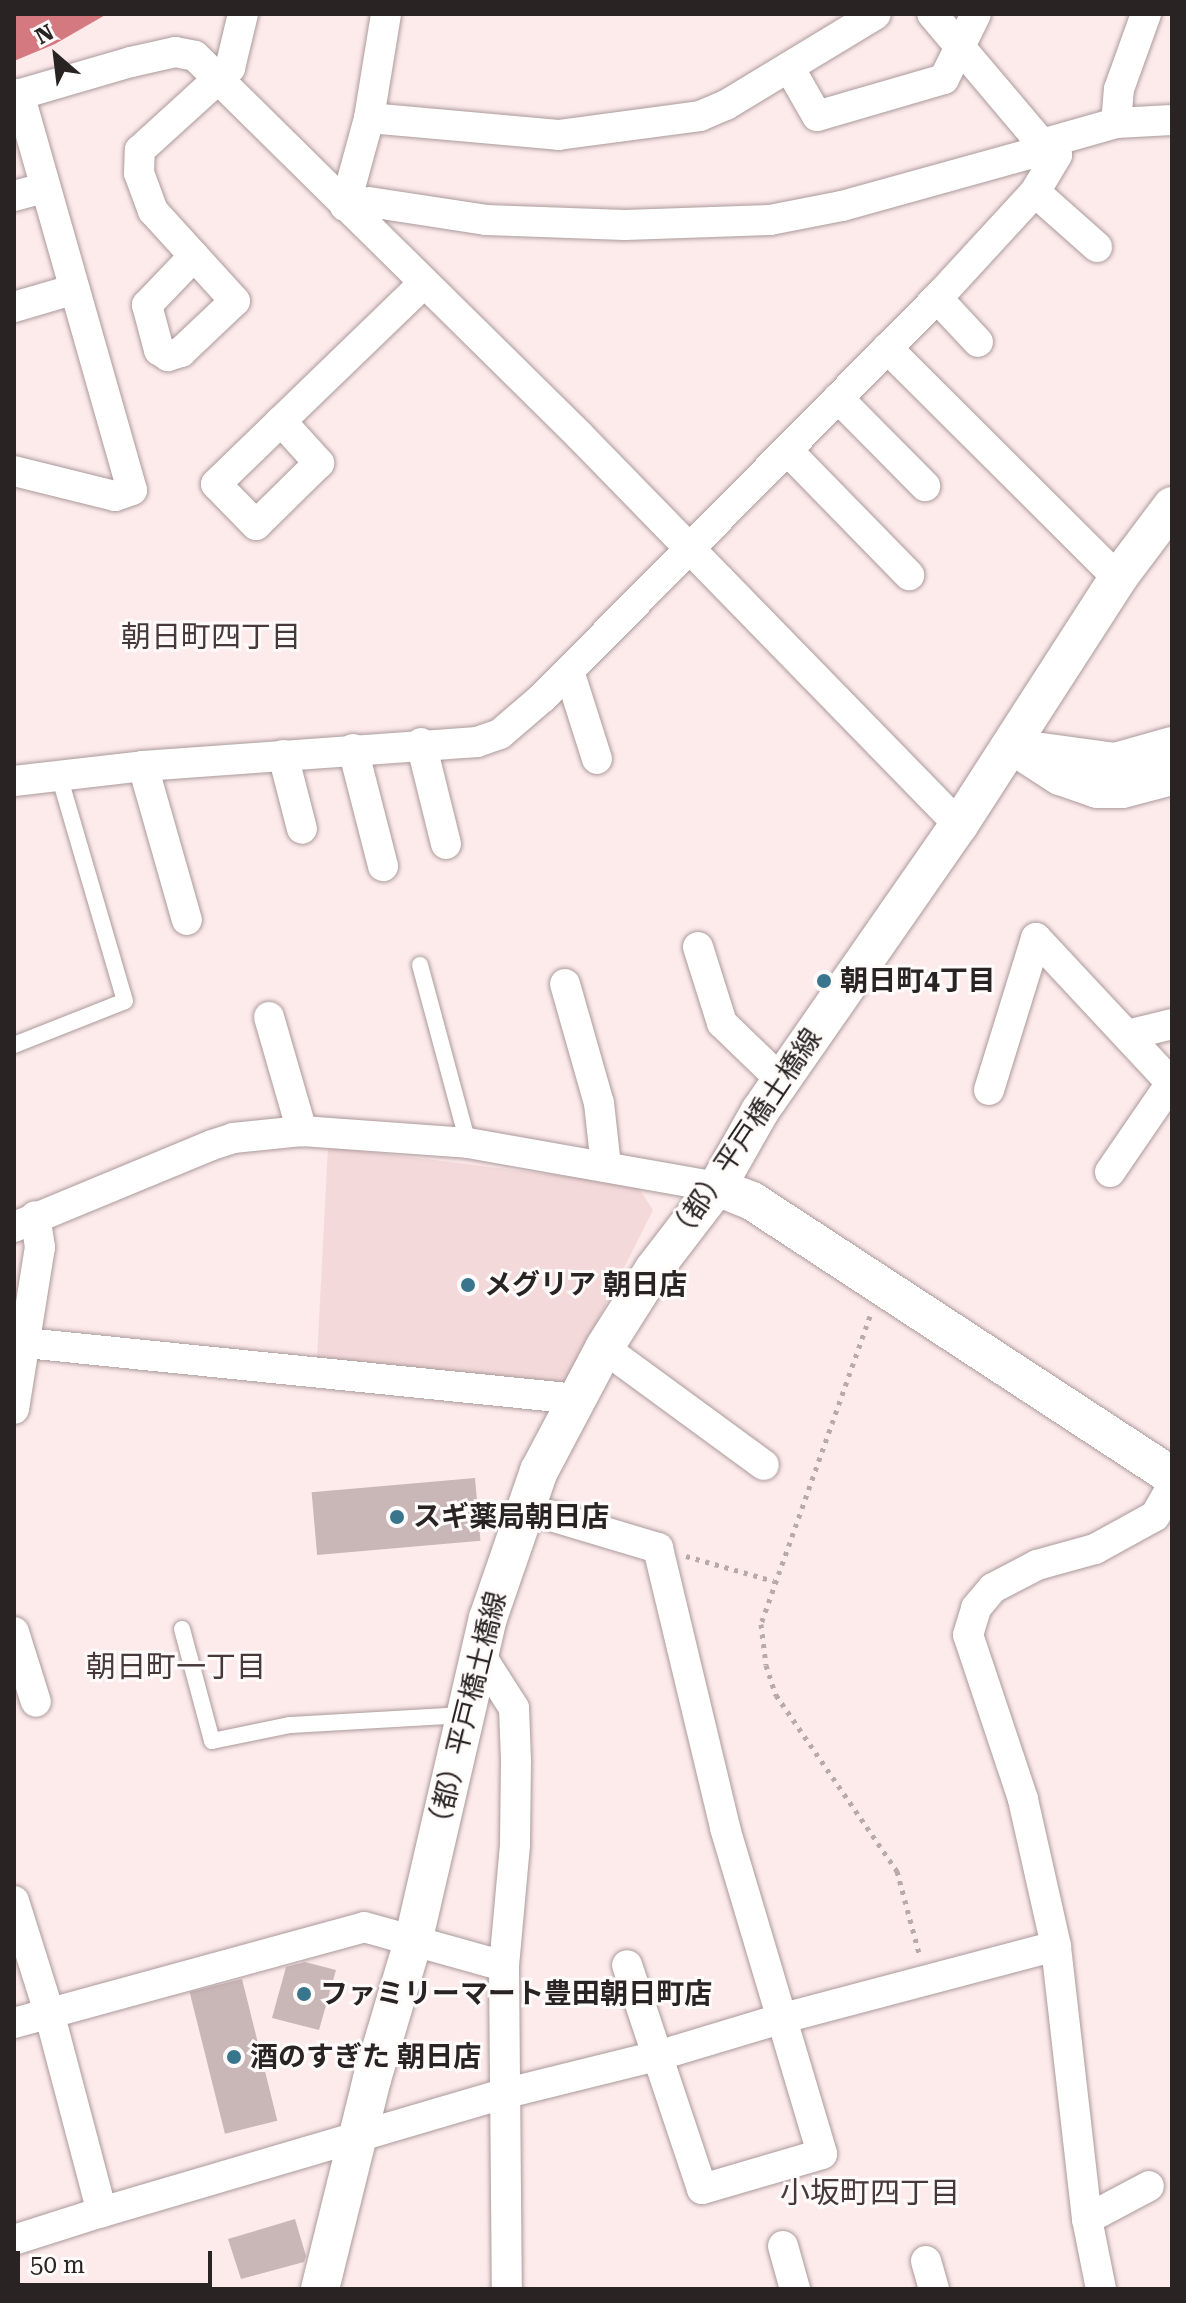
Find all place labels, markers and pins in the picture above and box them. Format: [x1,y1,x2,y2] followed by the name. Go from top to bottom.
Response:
[840,964,996,998] place label: 朝日町4丁目
[815,972,833,990] marker: 朝日町4丁目
[484,1268,687,1302] place label: メグリア 朝日店
[459,1276,477,1294] marker: メグリア 朝日店
[413,1500,609,1534] place label: スギ薬局朝日店
[388,1508,406,1526] marker: スギ薬局朝日店
[320,1977,712,2011] place label: ファミリーマート豊田朝日町店
[295,1985,313,2003] marker: ファミリーマート豊田朝日町店
[250,2040,481,2074] place label: 酒のすぎた 朝日店
[225,2048,243,2066] marker: 酒のすぎた 朝日店

